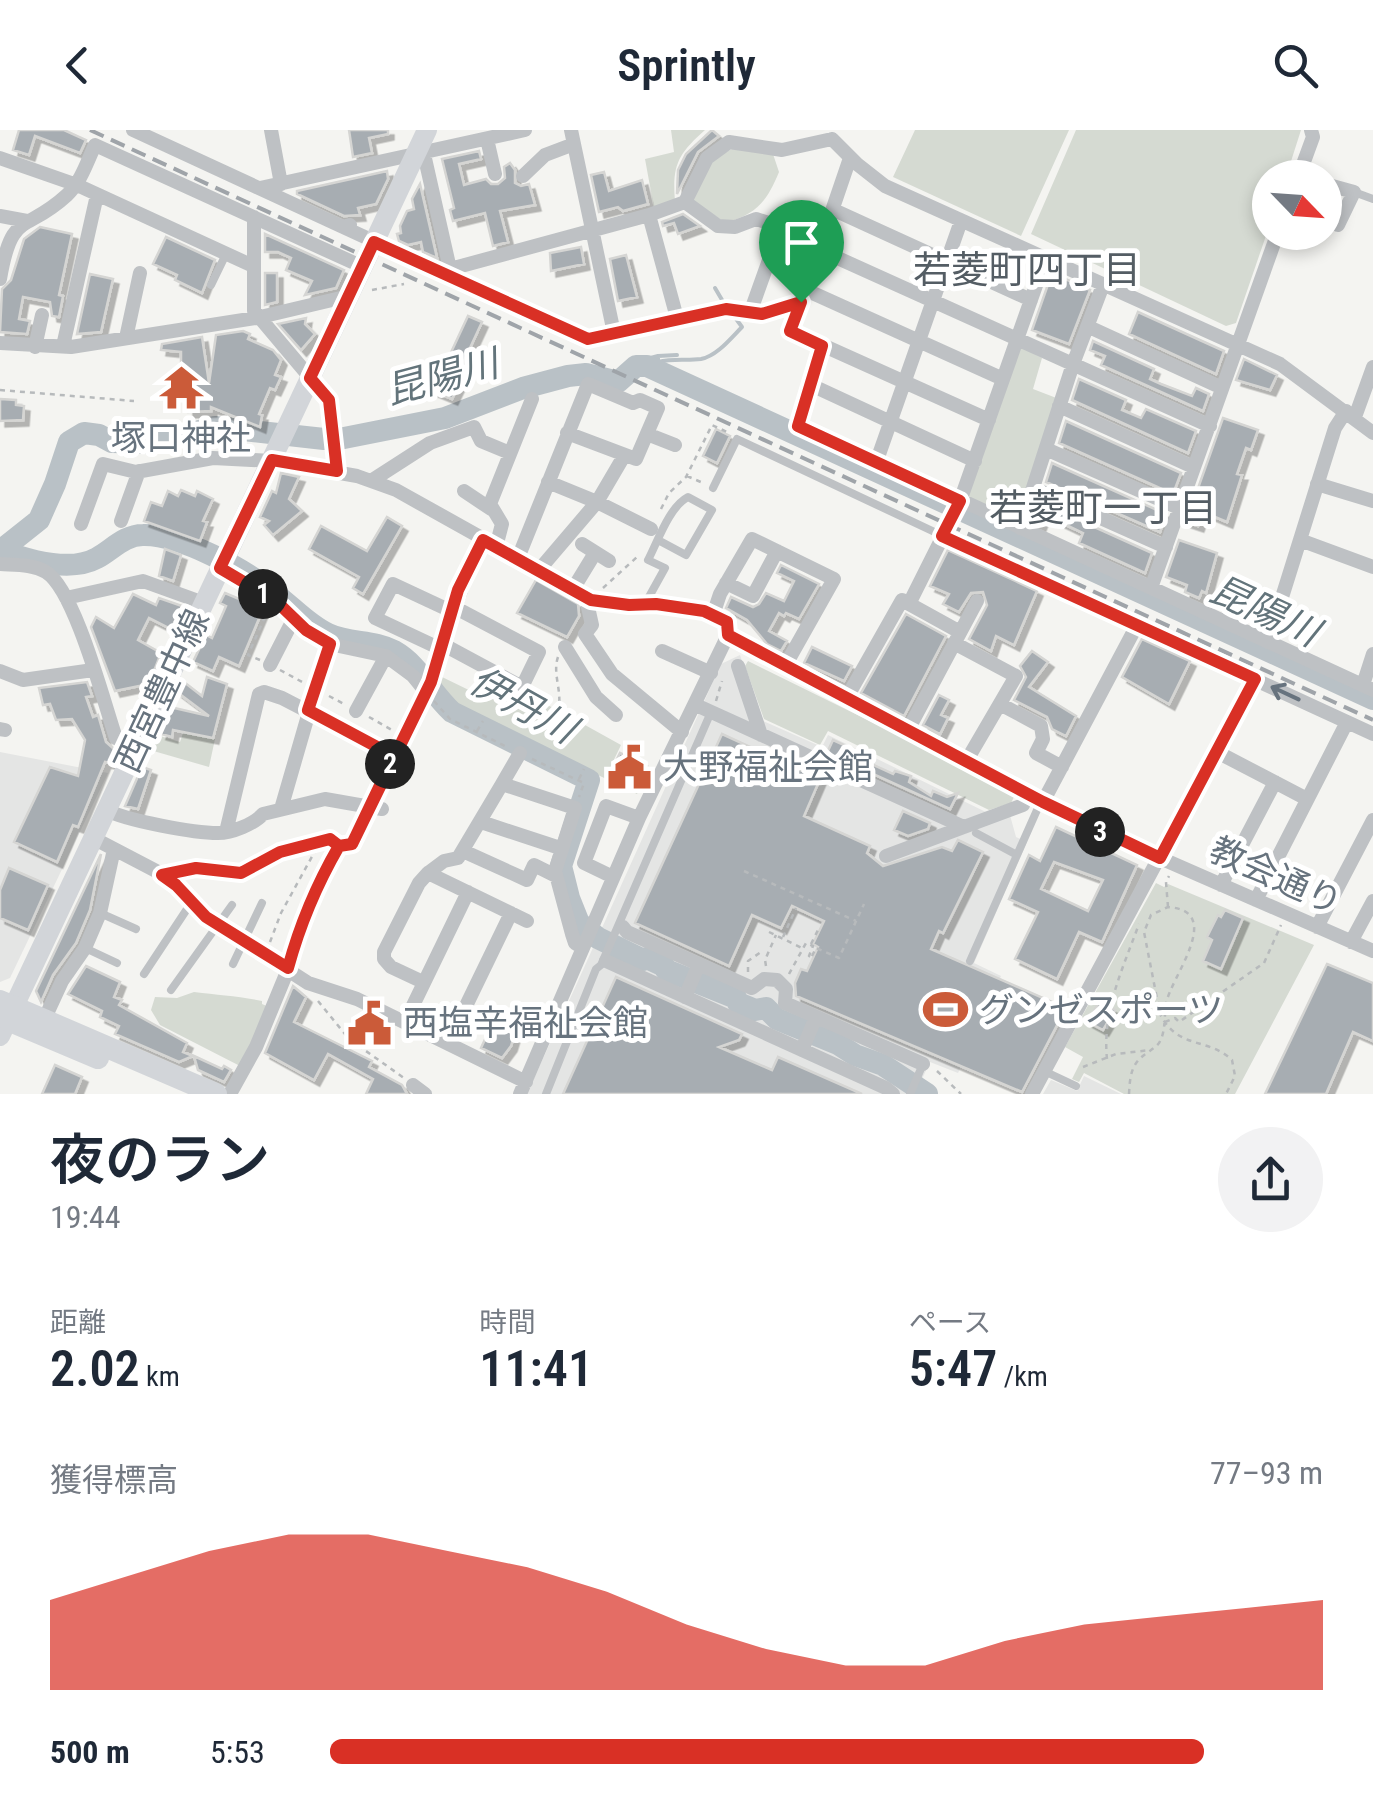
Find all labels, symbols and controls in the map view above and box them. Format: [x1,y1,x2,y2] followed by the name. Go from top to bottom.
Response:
[50,38,105,93] icon: back
[1268,38,1323,93] icon: search
[617,39,756,92] text: Sprintly
[1252,160,1342,250] north arrow
[1252,160,1342,250] map controls
[759,200,844,303] pin
[774,215,829,270] icon: arrive
[913,248,1141,292] district label: 若菱町四丁目
[381,340,507,413] water label: 昆陽川
[157,364,205,412] temple icon: 塚口神社
[111,418,251,459] place label: 塚口神社
[989,486,1217,530] district label: 若菱町一丁目
[1204,567,1330,657] water label: 昆陽川
[238,569,288,619] pin: 1
[256,577,270,610] text: 1
[107,603,218,779] street label: 西宮豊中線
[462,658,587,754] water label: 伊丹川
[1270,683,1300,701] one-way arrow
[365,739,415,789] pin: 2
[606,743,654,791] public building icon: 大野福祉会館
[383,747,397,780] text: 2
[663,747,873,788] place label: 大野福祉会館
[1075,807,1125,857] pin: 3
[1093,815,1107,848] text: 3
[1204,829,1348,924] street label: 教会通り
[922,986,970,1034] sports icon: グンゼスポーツ
[979,990,1223,1031] place label: グンゼスポーツ
[346,999,394,1047] public building icon: 西塩辛福祉会館
[403,1003,648,1044] place label: 西塩辛福祉会館
[1218,1127,1323,1232] button: share
[50,1128,270,1192] text: 夜のラン
[50,1198,121,1236] text: 19:44
[50,1306,106,1339] text: 距離
[479,1306,535,1339] text: 時間
[909,1306,991,1339] text: ペース
[50,1340,140,1398] text: 2.02
[479,1340,593,1398] text: 11:41
[909,1340,997,1398] text: 5:47
[140,1360,180,1393] text: km
[997,1360,1048,1393] text: /km
[1210,1454,1323,1492] text: 77–93 m
[50,1461,178,1499] text: 獲得標高
[50,1733,130,1771] text: 500 m
[210,1733,265,1771] text: 5:53

